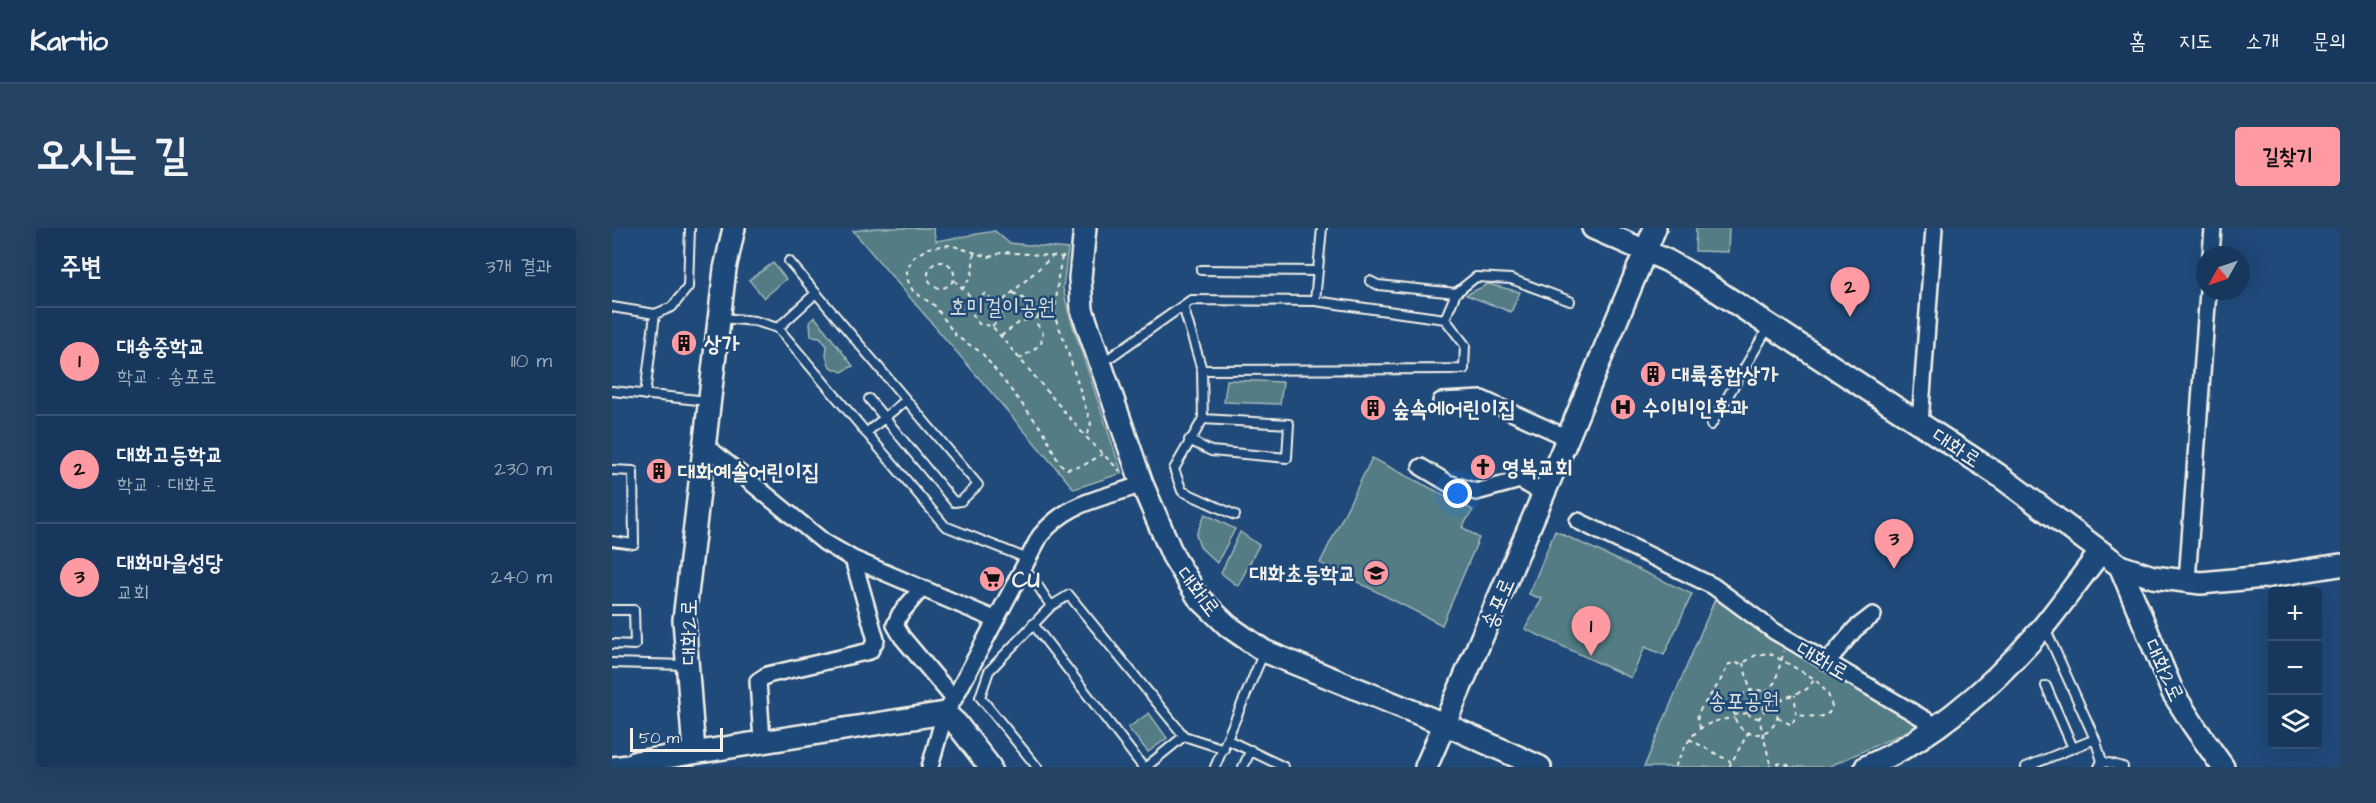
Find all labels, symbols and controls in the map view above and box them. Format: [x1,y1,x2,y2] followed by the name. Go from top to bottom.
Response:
[30,22,108,61] text: Kartio
[2129,27,2146,56] text: 홈
[2179,27,2212,56] text: 지도
[2245,27,2279,56] text: 소개
[2312,27,2346,56] text: 문의
[36,127,188,185] text: 오시는 길
[2235,127,2340,186] button: 길찾기
[2196,246,2250,300] north arrow
[60,249,102,285] text: 주변
[486,253,552,281] text: 3개 결과
[1830,268,1870,317] pin: 2
[949,292,1055,323] park label: 호미걸이공원
[669,328,699,358] building icon: 상가
[703,329,740,360] place label: 상가
[117,332,206,363] text: 대송중학교
[78,347,81,375] text: 1
[511,347,552,375] text: 110 m
[1638,359,1668,389] building icon: 대륙종합상가
[1672,360,1779,391] place label: 대륙종합상가
[117,363,216,391] text: 학교 · 송포로
[1608,392,1638,422] hospital icon: 수이비인후과
[1358,393,1388,423] building icon: 숲속에어린이집
[1642,393,1749,424] place label: 수이비인후과
[1392,394,1516,425] place label: 숲속에어린이집
[1925,421,1987,476] street label: 대화로
[117,440,223,471] text: 대화고등학교
[1468,452,1498,482] church icon: 영복교회
[1502,453,1573,484] place label: 영복교회
[74,455,85,483] text: 2
[494,455,552,483] text: 230 m
[644,456,674,486] building icon: 대화예솔어린이집
[678,457,820,488] place label: 대화예솔어린이집
[117,471,216,499] text: 학교 · 대화로
[1443,479,1472,508] your location
[1874,520,1914,569] pin: 3
[117,548,223,579] text: 대화마을성당
[1361,558,1391,588] school or university icon: 대화초등학교
[1250,559,1356,590] place label: 대화초등학교
[1168,560,1227,624] street label: 대화1로
[74,563,85,591] text: 3
[491,563,552,591] text: 240 m
[977,564,1007,594] supermarket icon: CU
[1012,565,1040,596] place label: CU
[1474,573,1523,634] street label: 송포로
[117,579,149,607] text: 교회
[2268,587,2322,749] map controls
[2268,587,2322,641] button: +
[674,599,705,665] street label: 대화2로
[1572,606,1610,656] pin: 1
[1790,634,1854,689] street label: 대화1로
[2136,634,2192,707] street label: 대화2로
[2268,641,2322,695] button: −
[1709,686,1779,717] park label: 송포공원
[2268,695,2322,749] button: layers
[630,725,723,752] scale bar
[639,727,679,749] text: 50 m

